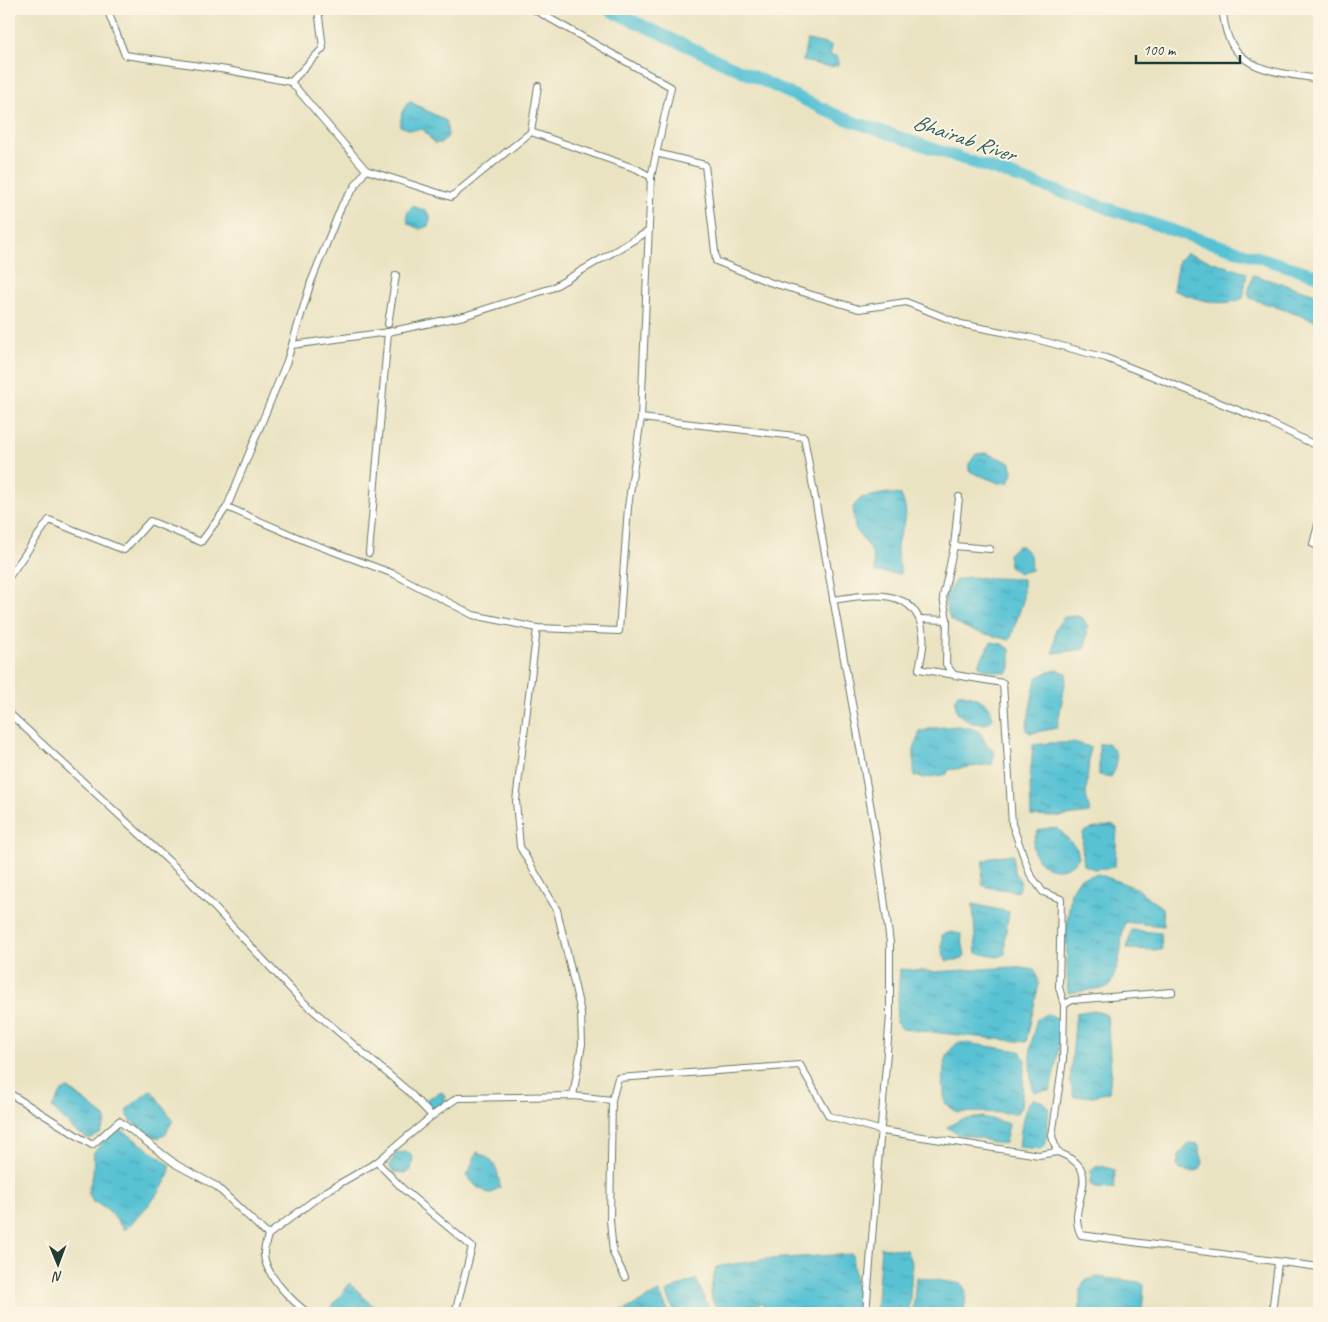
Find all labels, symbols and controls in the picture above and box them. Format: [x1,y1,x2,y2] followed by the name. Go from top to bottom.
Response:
[1136,32,1239,64] scale bar
[1143,41,1177,60] text: 100 m
[909,108,1021,169] water label: Bhairab River
[32,1240,82,1290] north arrow
[51,1268,63,1285] text: N

